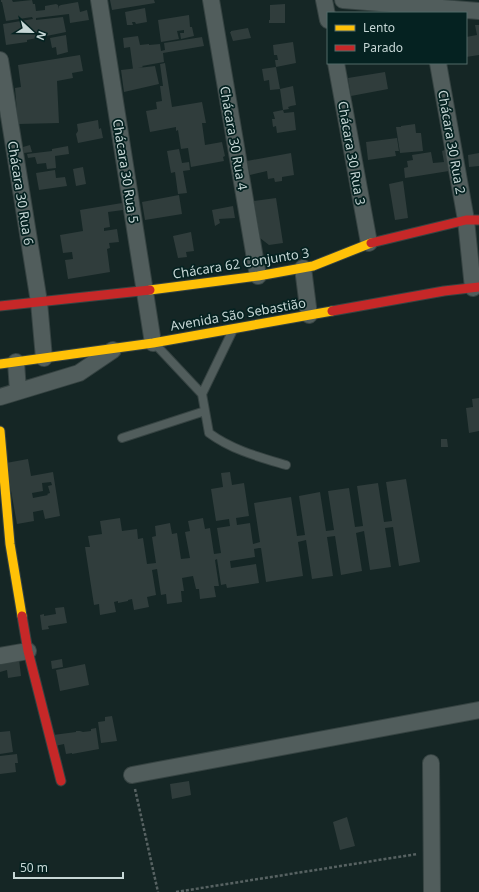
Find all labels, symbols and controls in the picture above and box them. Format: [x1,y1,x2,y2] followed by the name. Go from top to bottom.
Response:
[12,12,52,52] north arrow
[327,12,467,64] legend
[363,19,395,36] text: Lento
[33,29,50,43] text: N
[363,39,403,56] text: Parado
[216,85,252,192] street label: Chácara 30 Rua 4
[434,89,470,195] street label: Chácara 30 Rua 2
[334,100,370,206] street label: Chácara 30 Rua 3
[109,118,143,224] street label: Chácara 30 Rua 5
[4,140,38,246] street label: Chácara 30 Rua 6
[171,243,311,283] street label: Chácara 62 Conjunto 3
[169,293,307,335] street label: Avenida São Sebastião
[14,854,123,880] scale bar
[20,859,48,876] text: 50 m

